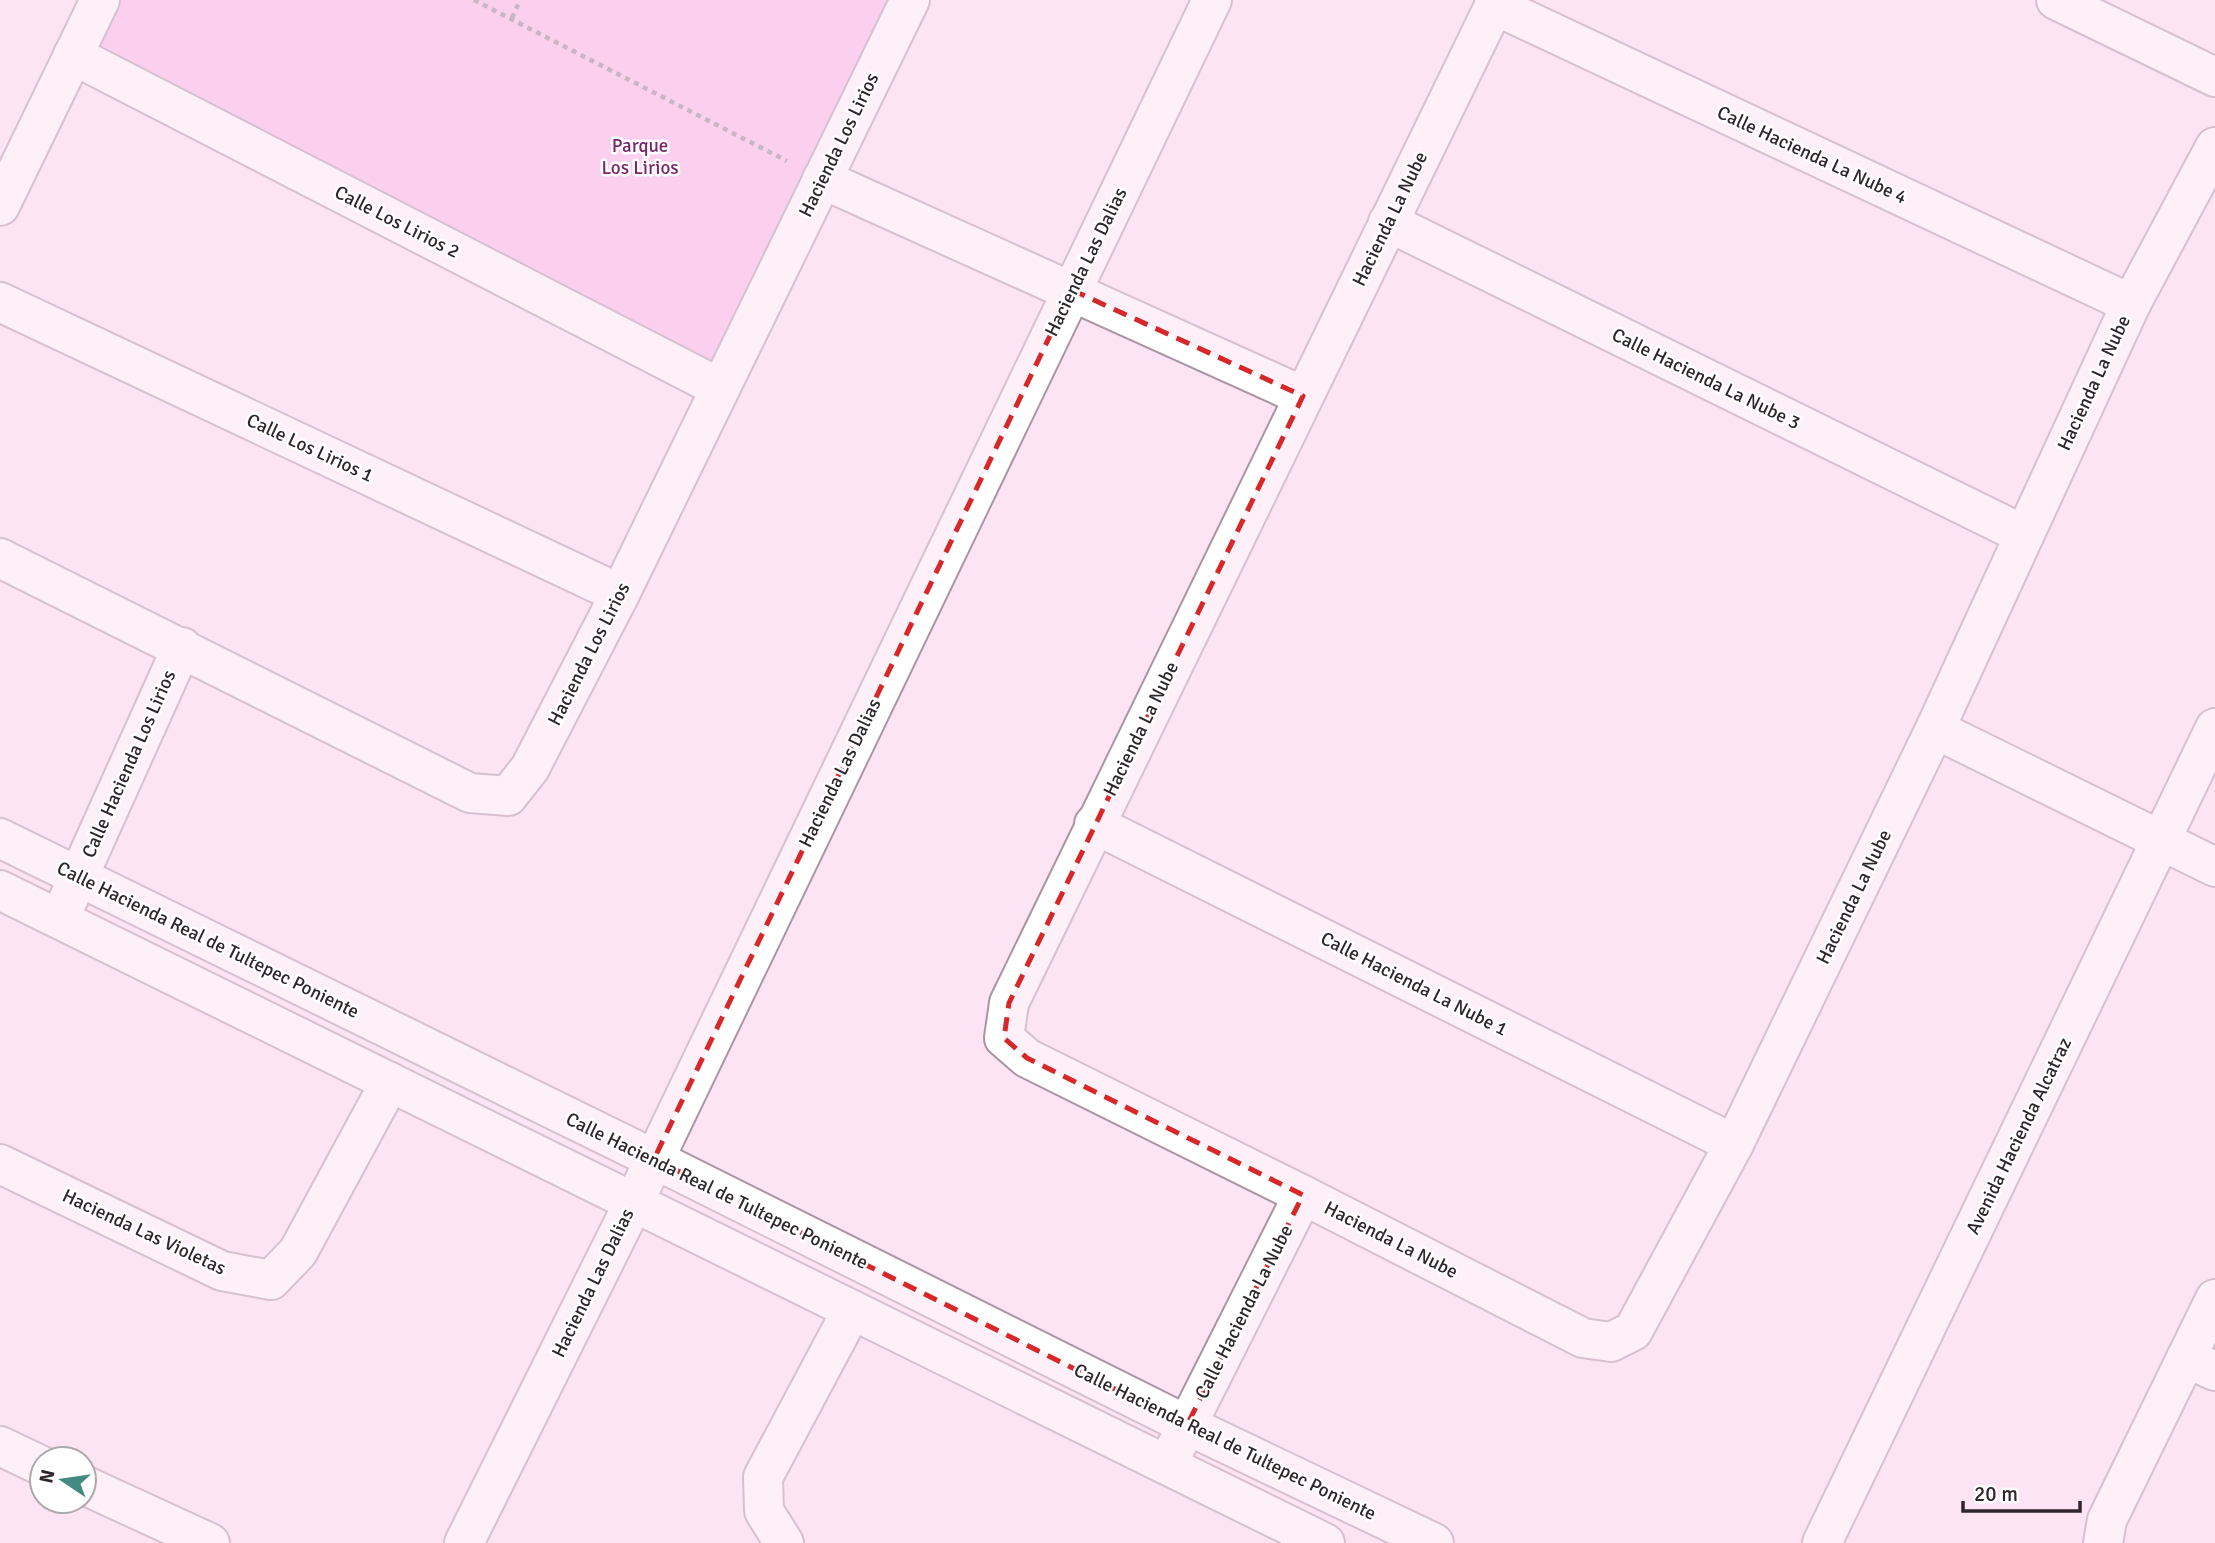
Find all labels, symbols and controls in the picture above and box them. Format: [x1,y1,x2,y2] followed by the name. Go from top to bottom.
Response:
[794,69,884,221] street label: Hacienda Los Lirios
[1713,100,1911,210] street label: Calle Hacienda La Nube 4
[601,134,679,180] park label: Parque Los Lirios
[1347,148,1433,290] street label: Hacienda La Nube
[330,180,464,264] street label: Calle Los Lirios 2
[1040,184,1132,340] street label: Hacienda Las Dalias
[2052,311,2136,455] street label: Hacienda La Nube
[1608,323,1804,435] street label: Calle Hacienda La Nube 3
[243,408,377,488] street label: Calle Los Lirios 1
[543,578,635,730] street label: Hacienda Los Lirios
[1098,658,1184,800] street label: Hacienda La Nube
[77,666,181,862] street label: Calle Hacienda Los Lirios
[794,695,886,851] street label: Hacienda Las Dalias
[1811,826,1897,968] street label: Hacienda La Nube
[53,856,363,1024] street label: Calle Hacienda Real de Tultepec Poniente
[1316,926,1512,1042] street label: Calle Hacienda La Nube 1
[1961,1034,2077,1238] street label: Avenida Hacienda Alcatraz
[562,1107,872,1275] street label: Calle Hacienda Real de Tultepec Poniente
[58,1184,230,1280] street label: Hacienda Las Violetas
[1320,1196,1462,1284] street label: Hacienda La Nube
[547,1205,639,1361] street label: Hacienda Las Dalias
[1190,1221,1298,1403] street label: Calle Hacienda La Nube
[1070,1358,1380,1526] street label: Calle Hacienda Real de Tultepec Poniente
[28,1445,98,1515] north arrow
[34,1467,61,1486] text: N
[1963,1470,2080,1514] scale bar
[1974,1481,2018,1507] text: 20 m

